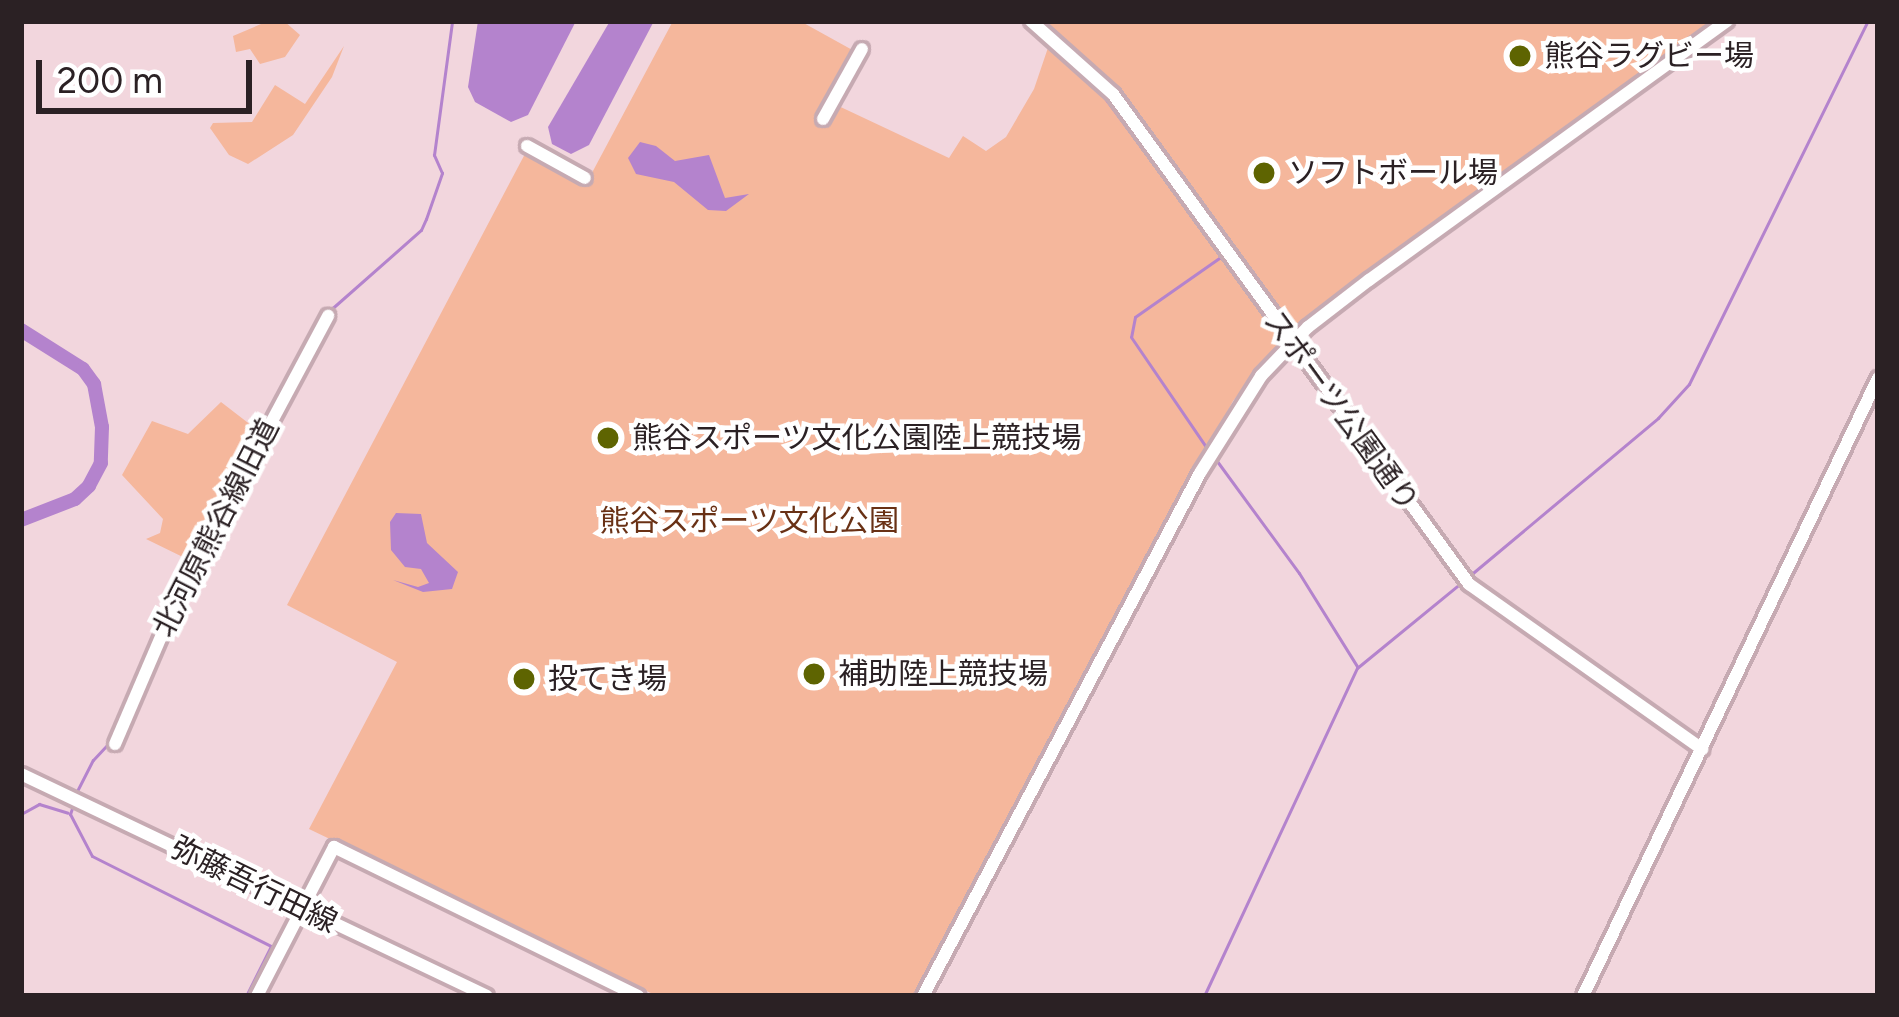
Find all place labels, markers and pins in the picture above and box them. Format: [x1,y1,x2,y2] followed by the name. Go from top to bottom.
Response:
[1544,38,1754,74] place label: 熊谷ラグビー場
[1507,43,1533,69] marker: 熊谷ラグビー場
[1288,155,1498,191] place label: ソフトボール場
[1251,160,1277,186] marker: ソフトボール場
[632,420,1082,456] place label: 熊谷スポーツ文化公園陸上競技場
[595,425,621,451] marker: 熊谷スポーツ文化公園陸上競技場
[838,656,1048,692] place label: 補助陸上競技場
[548,661,668,697] place label: 投てき場
[801,661,827,687] marker: 補助陸上競技場
[511,666,537,692] marker: 投てき場

